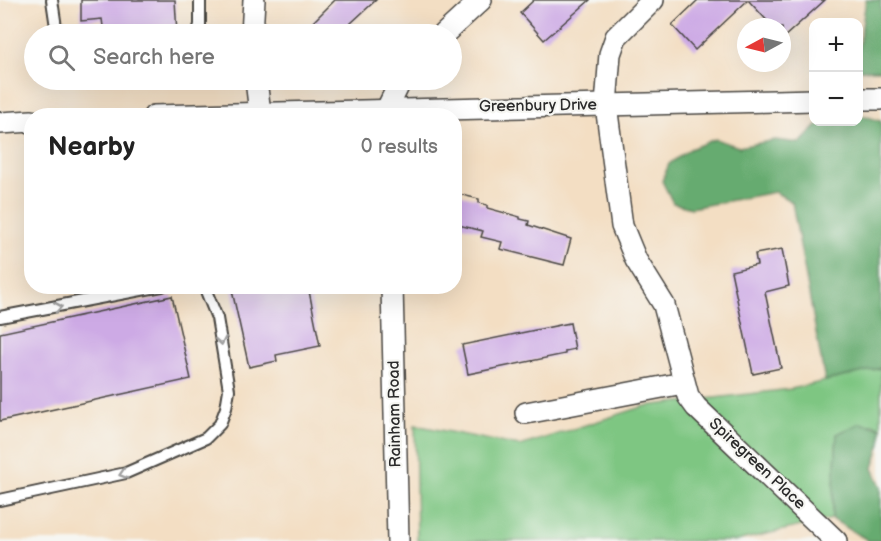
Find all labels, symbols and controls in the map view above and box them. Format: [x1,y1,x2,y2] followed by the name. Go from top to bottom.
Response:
[737,18,791,72] north arrow
[809,18,863,126] map controls
[809,18,863,72] button: +
[24,24,462,90] search box
[45,41,78,74] icon: search
[93,44,215,71] text: Search here
[809,72,863,126] button: −
[479,95,598,117] street label: Greenbury Drive
[48,132,135,163] text: Nearby
[361,135,438,159] text: 0 results
[53,301,62,313] one-way arrow
[214,337,226,346] one-way arrow
[385,360,405,468] street label: Rainham Road
[705,414,810,514] street label: Spiregreen Place
[118,466,129,479] one-way arrow

